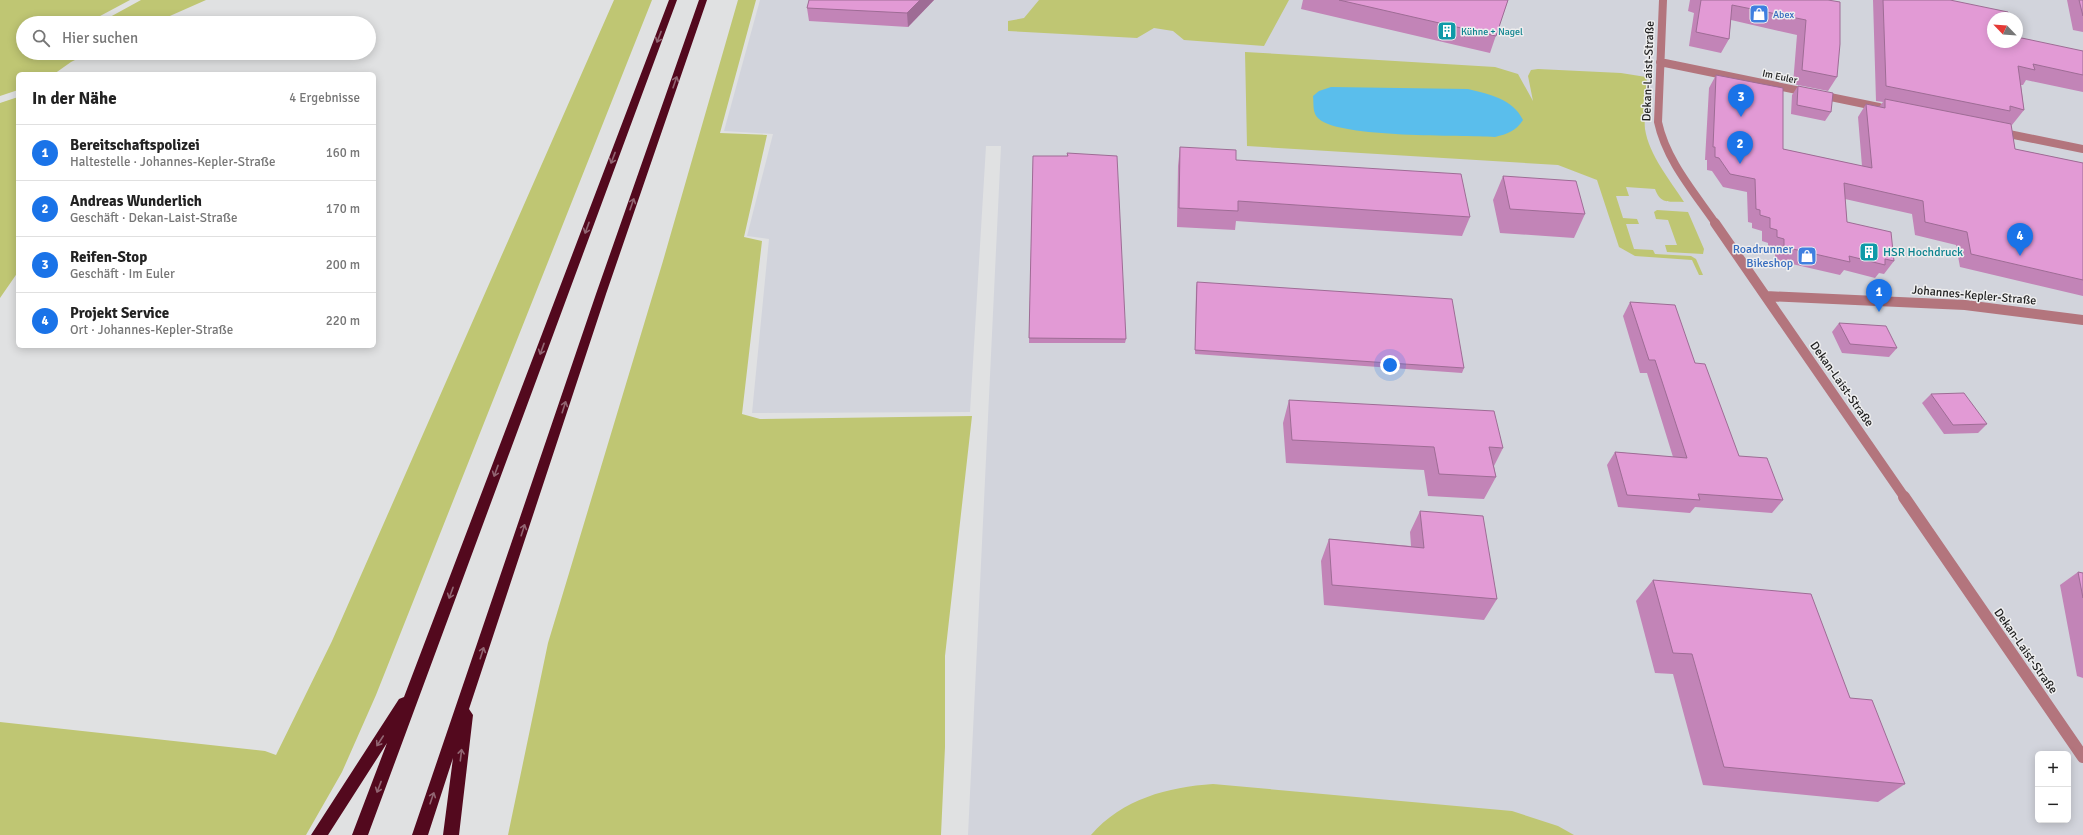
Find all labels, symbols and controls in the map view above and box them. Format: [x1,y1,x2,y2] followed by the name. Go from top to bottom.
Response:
[1748,3,1770,25] shop icon: Abex
[1773,9,1794,21] place label: Abex
[1987,12,2023,48] north arrow
[16,16,376,60] search box
[1436,20,1458,42] building icon: Kühne + Nagel
[1639,20,1658,122] street label: Dekan-Laist-Straße
[1461,26,1523,38] place label: Kühne + Nagel
[30,27,52,49] icon: search
[62,29,138,47] text: Hier suchen
[655,30,663,42] one-way arrow
[1761,67,1799,87] street label: Im Euler
[672,75,679,88] one-way arrow
[1728,84,1754,117] pin: 3
[32,88,117,109] text: In der Nähe
[289,90,360,106] text: 4 Ergebnisse
[1727,131,1753,164] pin: 2
[70,136,200,154] text: Bereitschaftspolizei
[41,145,49,161] text: 1
[326,145,360,161] text: 160 m
[609,152,617,164] one-way arrow
[70,154,275,170] text: Haltestelle · Johannes-Kepler-Straße
[70,192,202,210] text: Andreas Wunderlich
[629,199,637,211] one-way arrow
[41,201,49,217] text: 2
[326,201,360,217] text: 170 m
[70,210,238,226] text: Geschäft · Dekan-Laist-Straße
[583,221,591,233] one-way arrow
[2007,223,2033,256] pin: 4
[1858,241,1880,263] building icon: HSR Hochdruck
[1733,242,1794,271] place label: Roadrunner Bikeshop
[1796,245,1818,267] shop icon: Roadrunner Bikeshop
[1883,245,1963,260] place label: HSR Hochdruck
[70,248,147,266] text: Reifen-Stop
[41,257,49,273] text: 3
[326,257,360,273] text: 200 m
[70,266,175,282] text: Geschäft · Im Euler
[1866,279,1892,312] pin: 1
[1911,283,2037,308] street label: Johannes-Kepler-Straße
[70,304,169,322] text: Projekt Service
[41,313,49,329] text: 4
[326,313,360,329] text: 220 m
[70,322,233,338] text: Ort · Johannes-Kepler-Straße
[1807,339,1877,430] street label: Dekan-Laist-Straße
[537,343,545,355] one-way arrow
[1380,355,1400,375] your location
[561,400,568,413] one-way arrow
[492,465,500,477] one-way arrow
[520,524,527,537] one-way arrow
[447,587,455,599] one-way arrow
[1991,606,2061,697] street label: Dekan-Laist-Straße
[479,647,486,660] one-way arrow
[376,735,384,747] one-way arrow
[457,749,465,762] one-way arrow
[2035,751,2071,823] map controls
[2035,751,2071,787] button: +
[374,780,382,792] one-way arrow
[2035,787,2071,823] button: −
[429,793,437,805] one-way arrow

